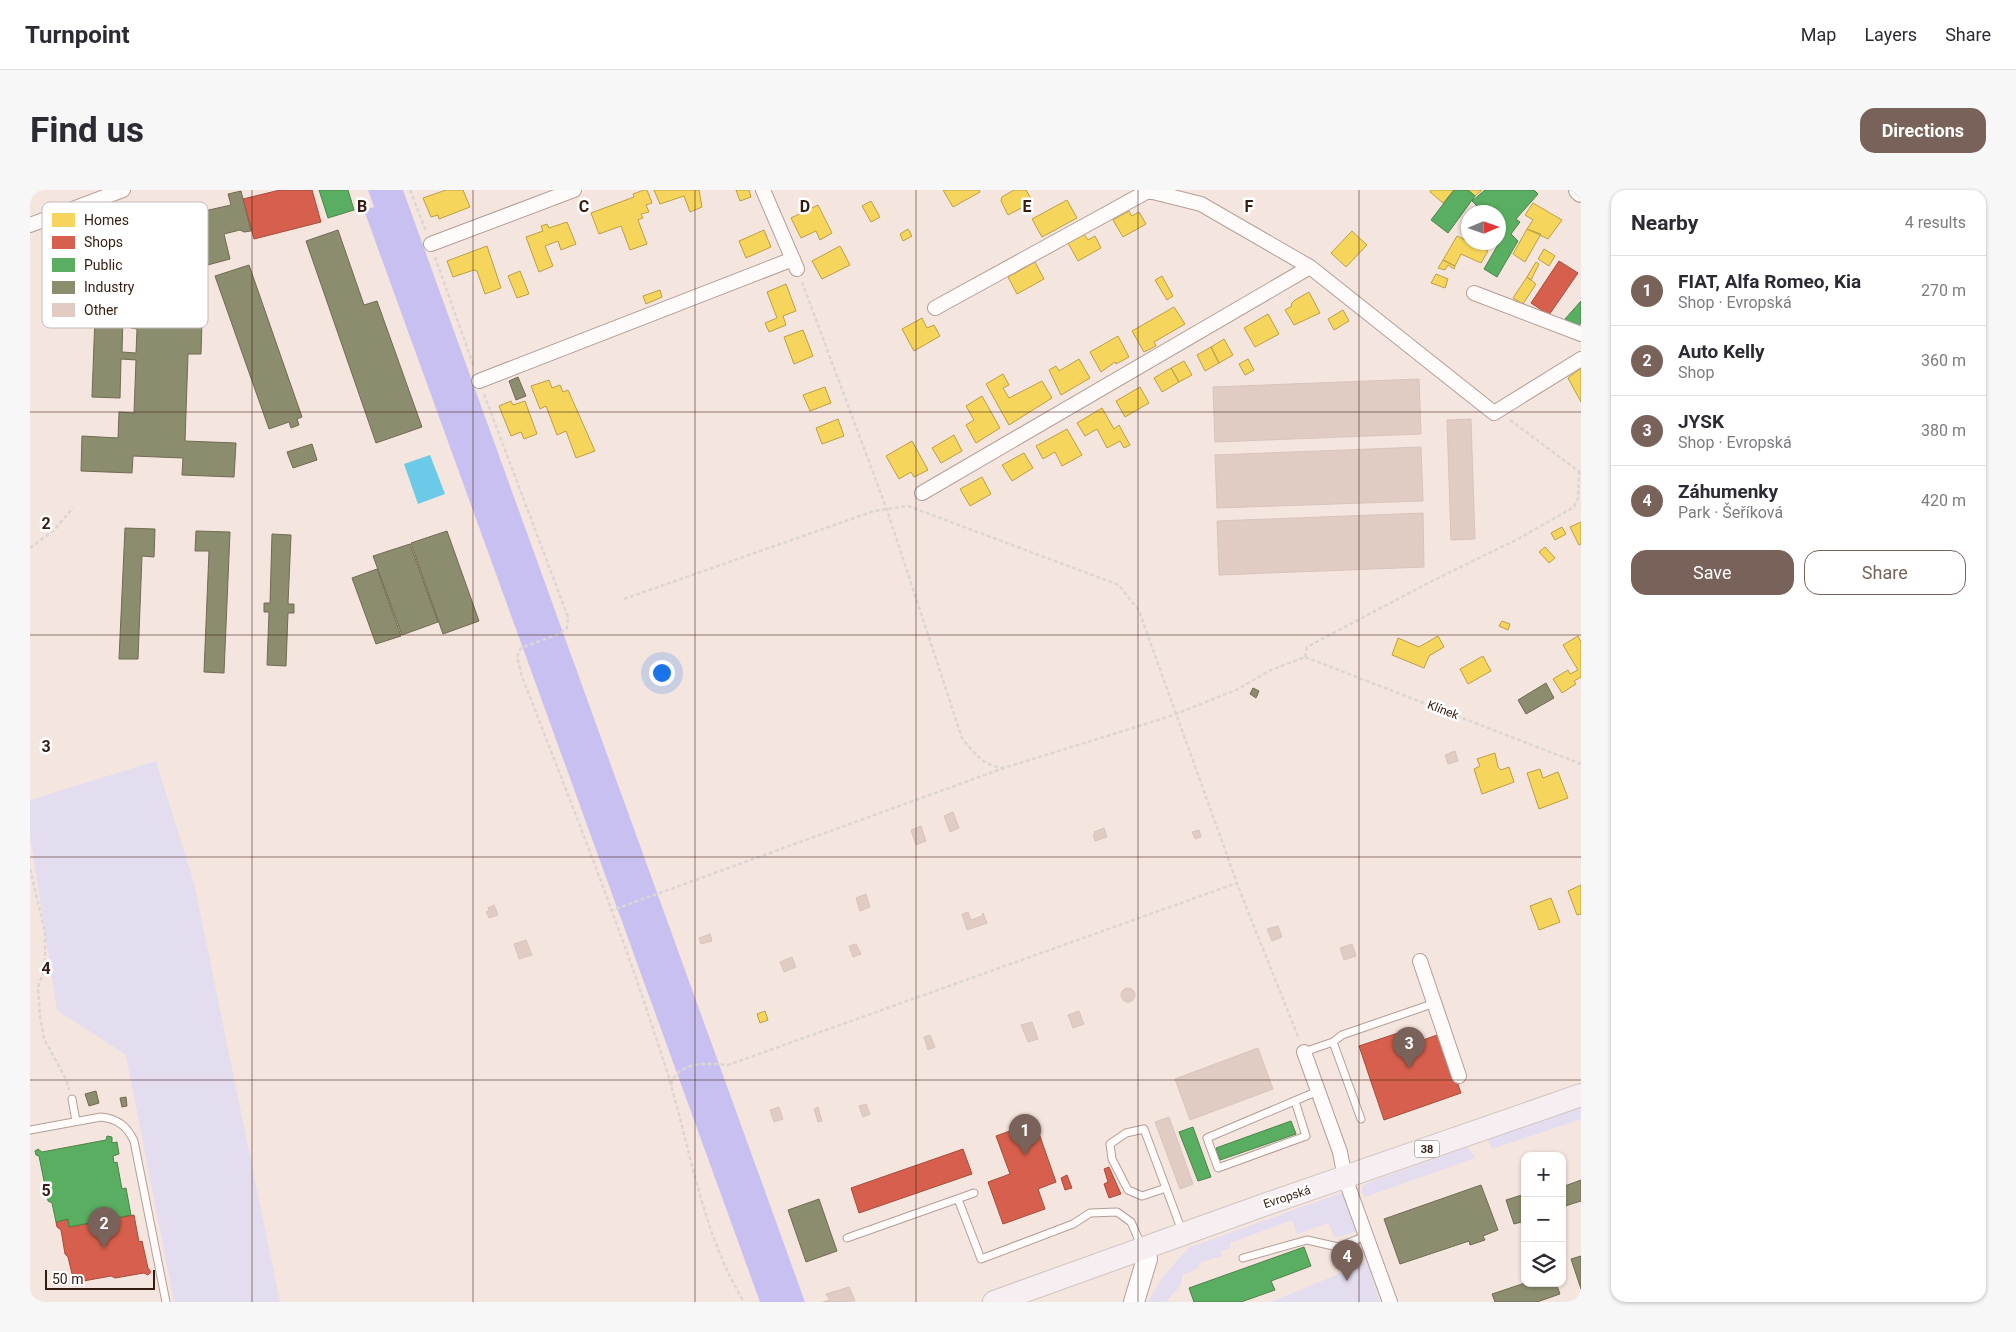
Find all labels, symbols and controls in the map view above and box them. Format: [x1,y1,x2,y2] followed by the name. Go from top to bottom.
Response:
[25,21,130,49] text: Turnpoint
[1801,24,1836,45] text: Map
[1864,24,1917,45] text: Layers
[1945,24,1991,45] text: Share
[1860,108,1986,153] button: Directions
[30,110,144,151] text: Find us
[357,197,367,216] text: B
[579,197,589,216] text: C
[800,197,810,216] text: D
[1023,197,1032,216] text: E
[1245,197,1254,216] text: F
[42,202,208,328] legend
[1461,205,1506,250] north arrow
[1631,211,1698,235] text: Nearby
[84,212,129,228] text: Homes
[1905,213,1966,232] text: 4 results
[84,234,123,250] text: Shops
[84,257,123,273] text: Public
[1678,270,1861,293] text: FIAT, Alfa Romeo, Kia
[84,279,135,295] text: Industry
[1642,281,1652,300] text: 1
[1921,281,1966,300] text: 270 m
[1678,293,1792,312] text: Shop · Evropská
[84,302,118,318] text: Other
[1678,340,1765,363] text: Auto Kelly
[1642,351,1652,370] text: 2
[1921,351,1966,370] text: 360 m
[1678,363,1714,382] text: Shop
[1678,410,1724,433] text: JYSK
[1642,421,1652,440] text: 3
[1921,421,1966,440] text: 380 m
[1678,433,1792,452] text: Shop · Evropská
[1678,480,1778,503] text: Záhumenky
[1642,491,1652,510] text: 4
[1921,491,1966,510] text: 420 m
[1678,503,1783,522] text: Park · Šeříková
[41,514,51,533] text: 2
[1631,550,1794,595] button: Save
[1804,550,1966,595] button: Share
[649,660,675,686] your location
[1425,698,1462,723] street label: Klínek
[41,737,51,756] text: 3
[41,959,51,978] text: 4
[1393,1027,1425,1068] pin: 3
[1009,1114,1041,1155] pin: 1
[1414,1141,1440,1158] road number: 38
[1521,1152,1566,1287] map controls
[1521,1152,1566,1197] button: +
[41,1181,51,1200] text: 5
[1262,1183,1312,1211] street label: Evropská
[1521,1197,1566,1242] button: −
[88,1207,120,1248] pin: 2
[1331,1240,1363,1281] pin: 4
[1521,1242,1566,1287] button: layers
[45,1267,155,1290] scale bar
[52,1271,84,1287] text: 50 m

